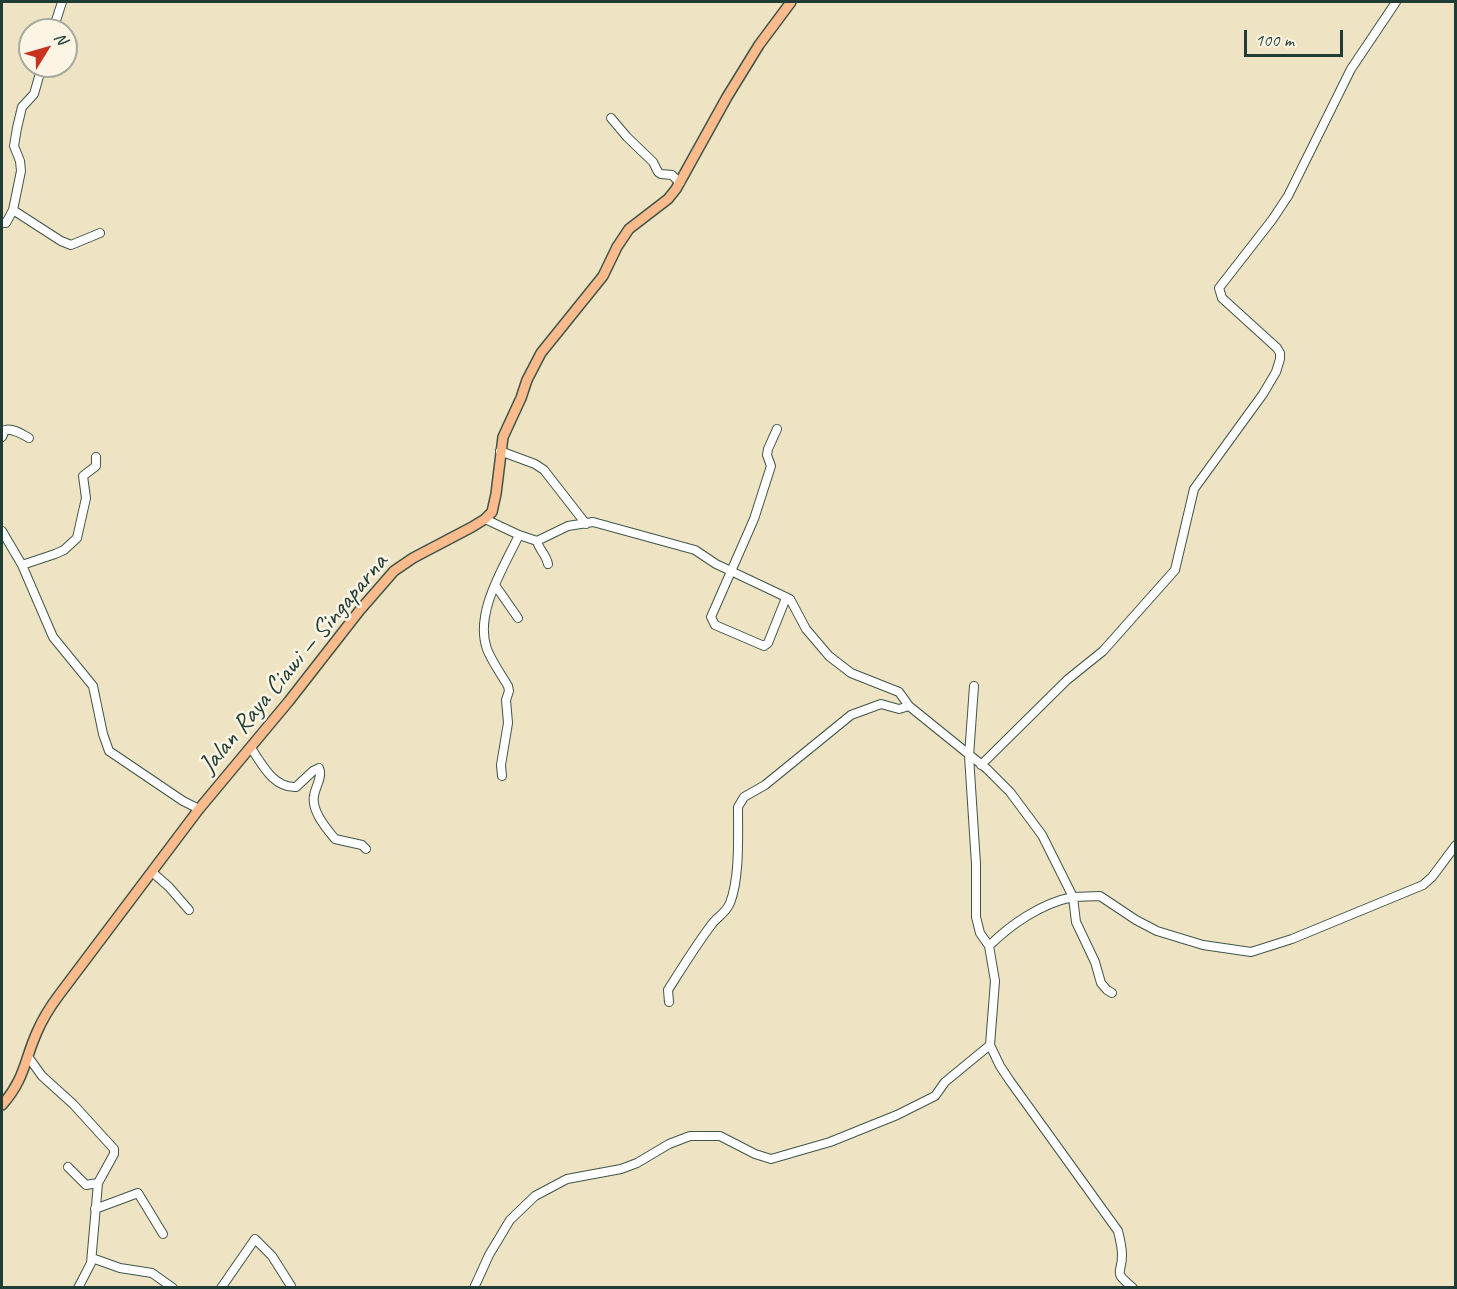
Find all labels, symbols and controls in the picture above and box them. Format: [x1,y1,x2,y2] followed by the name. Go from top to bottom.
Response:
[18,18,78,78] north arrow
[1247,18,1346,56] scale bar
[50,28,72,48] text: N
[1255,29,1294,51] text: 100 m
[193,548,395,780] street label: Jalan Raya Ciawi — Singaparna

